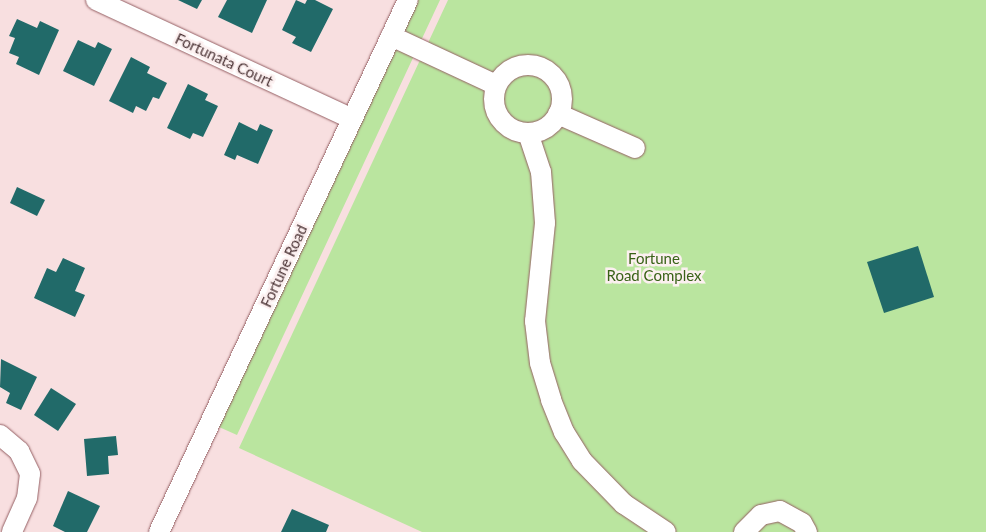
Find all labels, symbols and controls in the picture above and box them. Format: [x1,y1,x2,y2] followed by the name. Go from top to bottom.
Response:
[172,30,276,90] street label: Fortunata Court
[257,222,311,310] street label: Fortune Road
[606,249,702,284] park label: Fortune Road Complex

